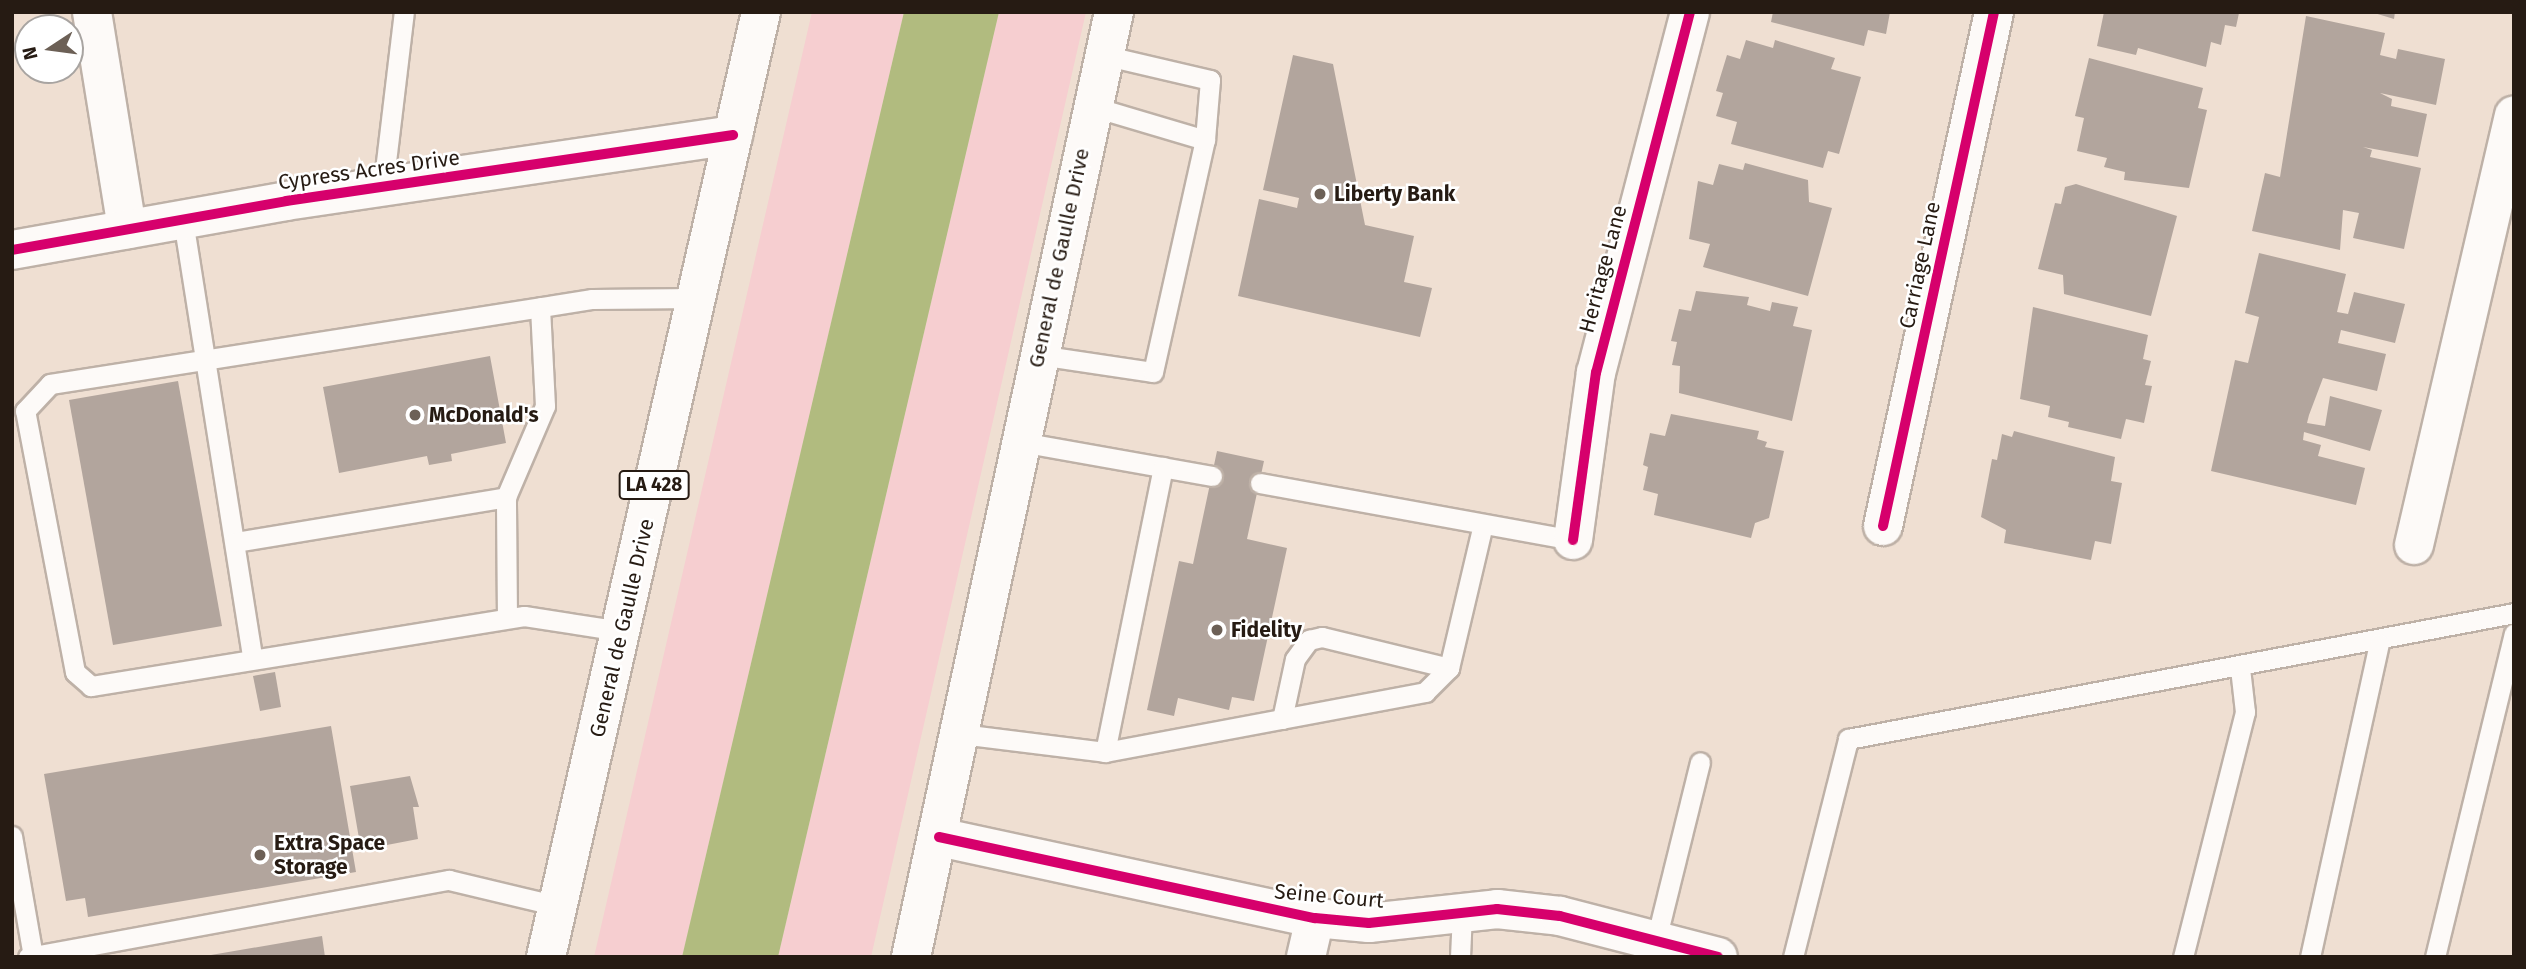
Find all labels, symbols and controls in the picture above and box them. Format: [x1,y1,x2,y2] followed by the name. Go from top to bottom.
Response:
[14,14,84,84] north arrow
[17,45,43,62] text: N
[277,145,461,195] street label: Cypress Acres Drive
[1023,146,1095,370] street label: General de Gaulle Drive
[1334,181,1455,207] place label: Liberty Bank
[1312,186,1328,202] marker: Liberty Bank
[1894,199,1946,331] street label: Carriage Lane
[1574,202,1632,336] street label: Heritage Lane
[429,402,539,428] place label: McDonald's
[407,407,423,423] marker: McDonald's
[617,470,691,500] road number: LA 428
[585,516,659,740] street label: General de Gaulle Drive
[1231,617,1302,643] place label: Fidelity
[1209,622,1225,638] marker: Fidelity
[274,830,385,880] place label: Extra Space Storage
[252,847,268,863] marker: Extra Space Storage
[1273,879,1385,913] street label: Seine Court

